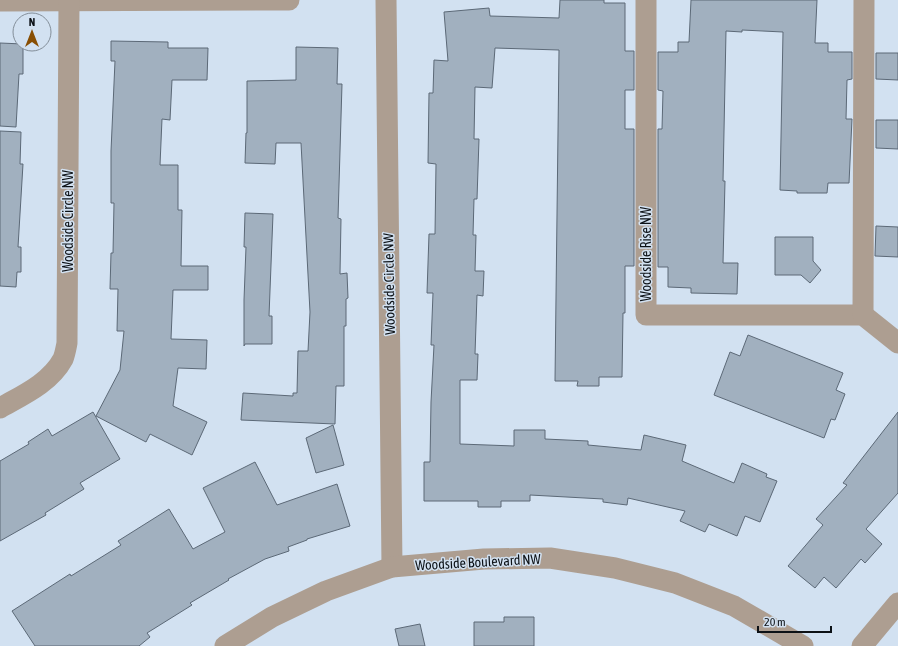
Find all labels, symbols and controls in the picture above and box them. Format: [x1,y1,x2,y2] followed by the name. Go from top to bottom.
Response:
[12,12,52,52] north arrow
[29,16,35,28] text: N
[60,169,76,272] street label: Woodside Circle NW
[638,206,654,301] street label: Woodside Rise NW
[380,232,398,335] street label: Woodside Circle NW
[415,551,542,573] street label: Woodside Boulevard NW
[758,608,831,634] scale bar
[764,615,786,629] text: 20 m

